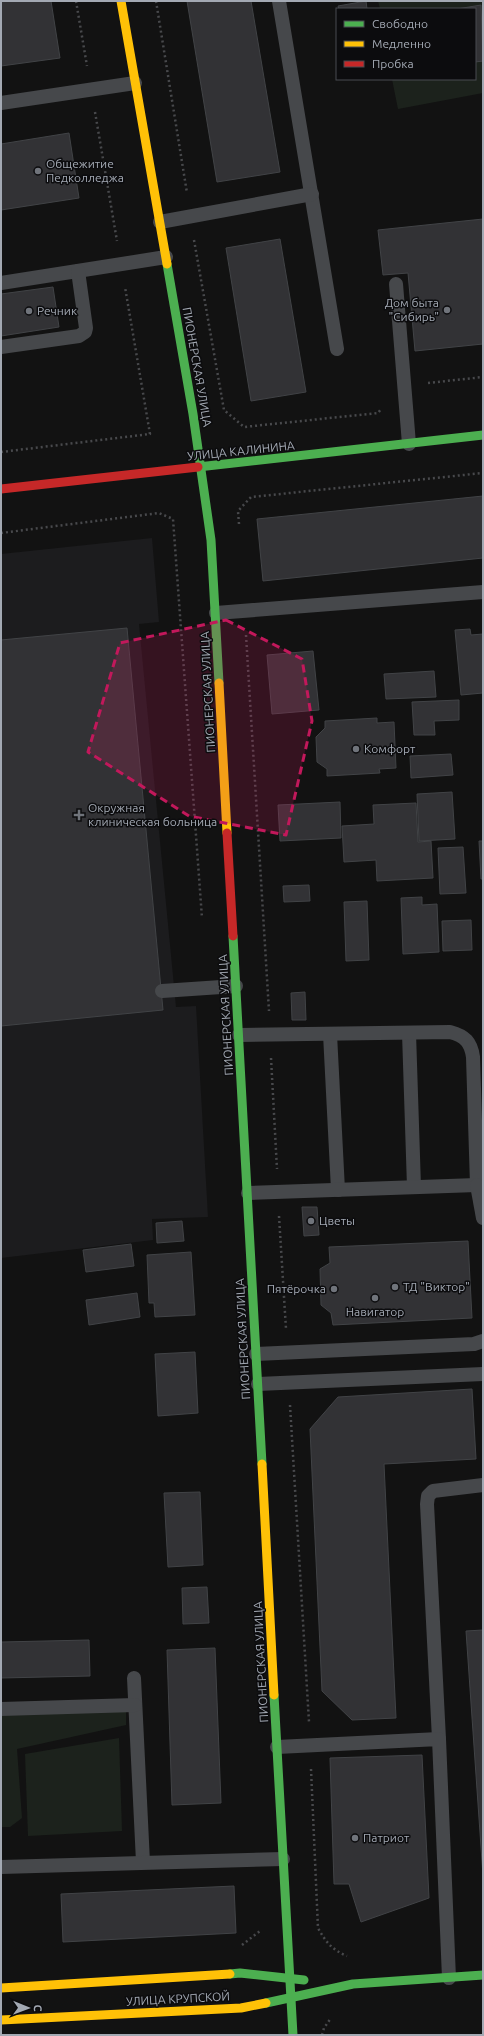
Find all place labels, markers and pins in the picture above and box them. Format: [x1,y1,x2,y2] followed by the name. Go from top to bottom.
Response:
[46,157,124,184] place label: Общежитие Педколледжа
[33,166,43,176] marker: Общежитие Педколледжа
[385,296,439,323] place label: Дом быта "Сибирь"
[37,304,77,317] place label: Речник
[442,305,452,315] marker: Дом быта "Сибирь"
[24,306,34,316] marker: Речник
[364,742,416,755] place label: Комфорт
[351,744,361,754] marker: Комфорт
[88,801,217,828] place label: Окружная клиническая больница
[73,809,85,821] marker: Окружная клиническая больница
[319,1214,355,1227] place label: Цветы
[306,1216,316,1226] marker: Цветы
[403,1280,470,1293] place label: ТД "Виктор"
[267,1282,326,1295] place label: Пятёрочка
[390,1282,400,1292] marker: ТД "Виктор"
[329,1284,339,1294] marker: Пятёрочка
[370,1293,380,1303] marker: Навигатор
[346,1305,404,1318] place label: Навигатор
[363,1831,410,1844] place label: Патриот
[350,1833,360,1843] marker: Патриот

